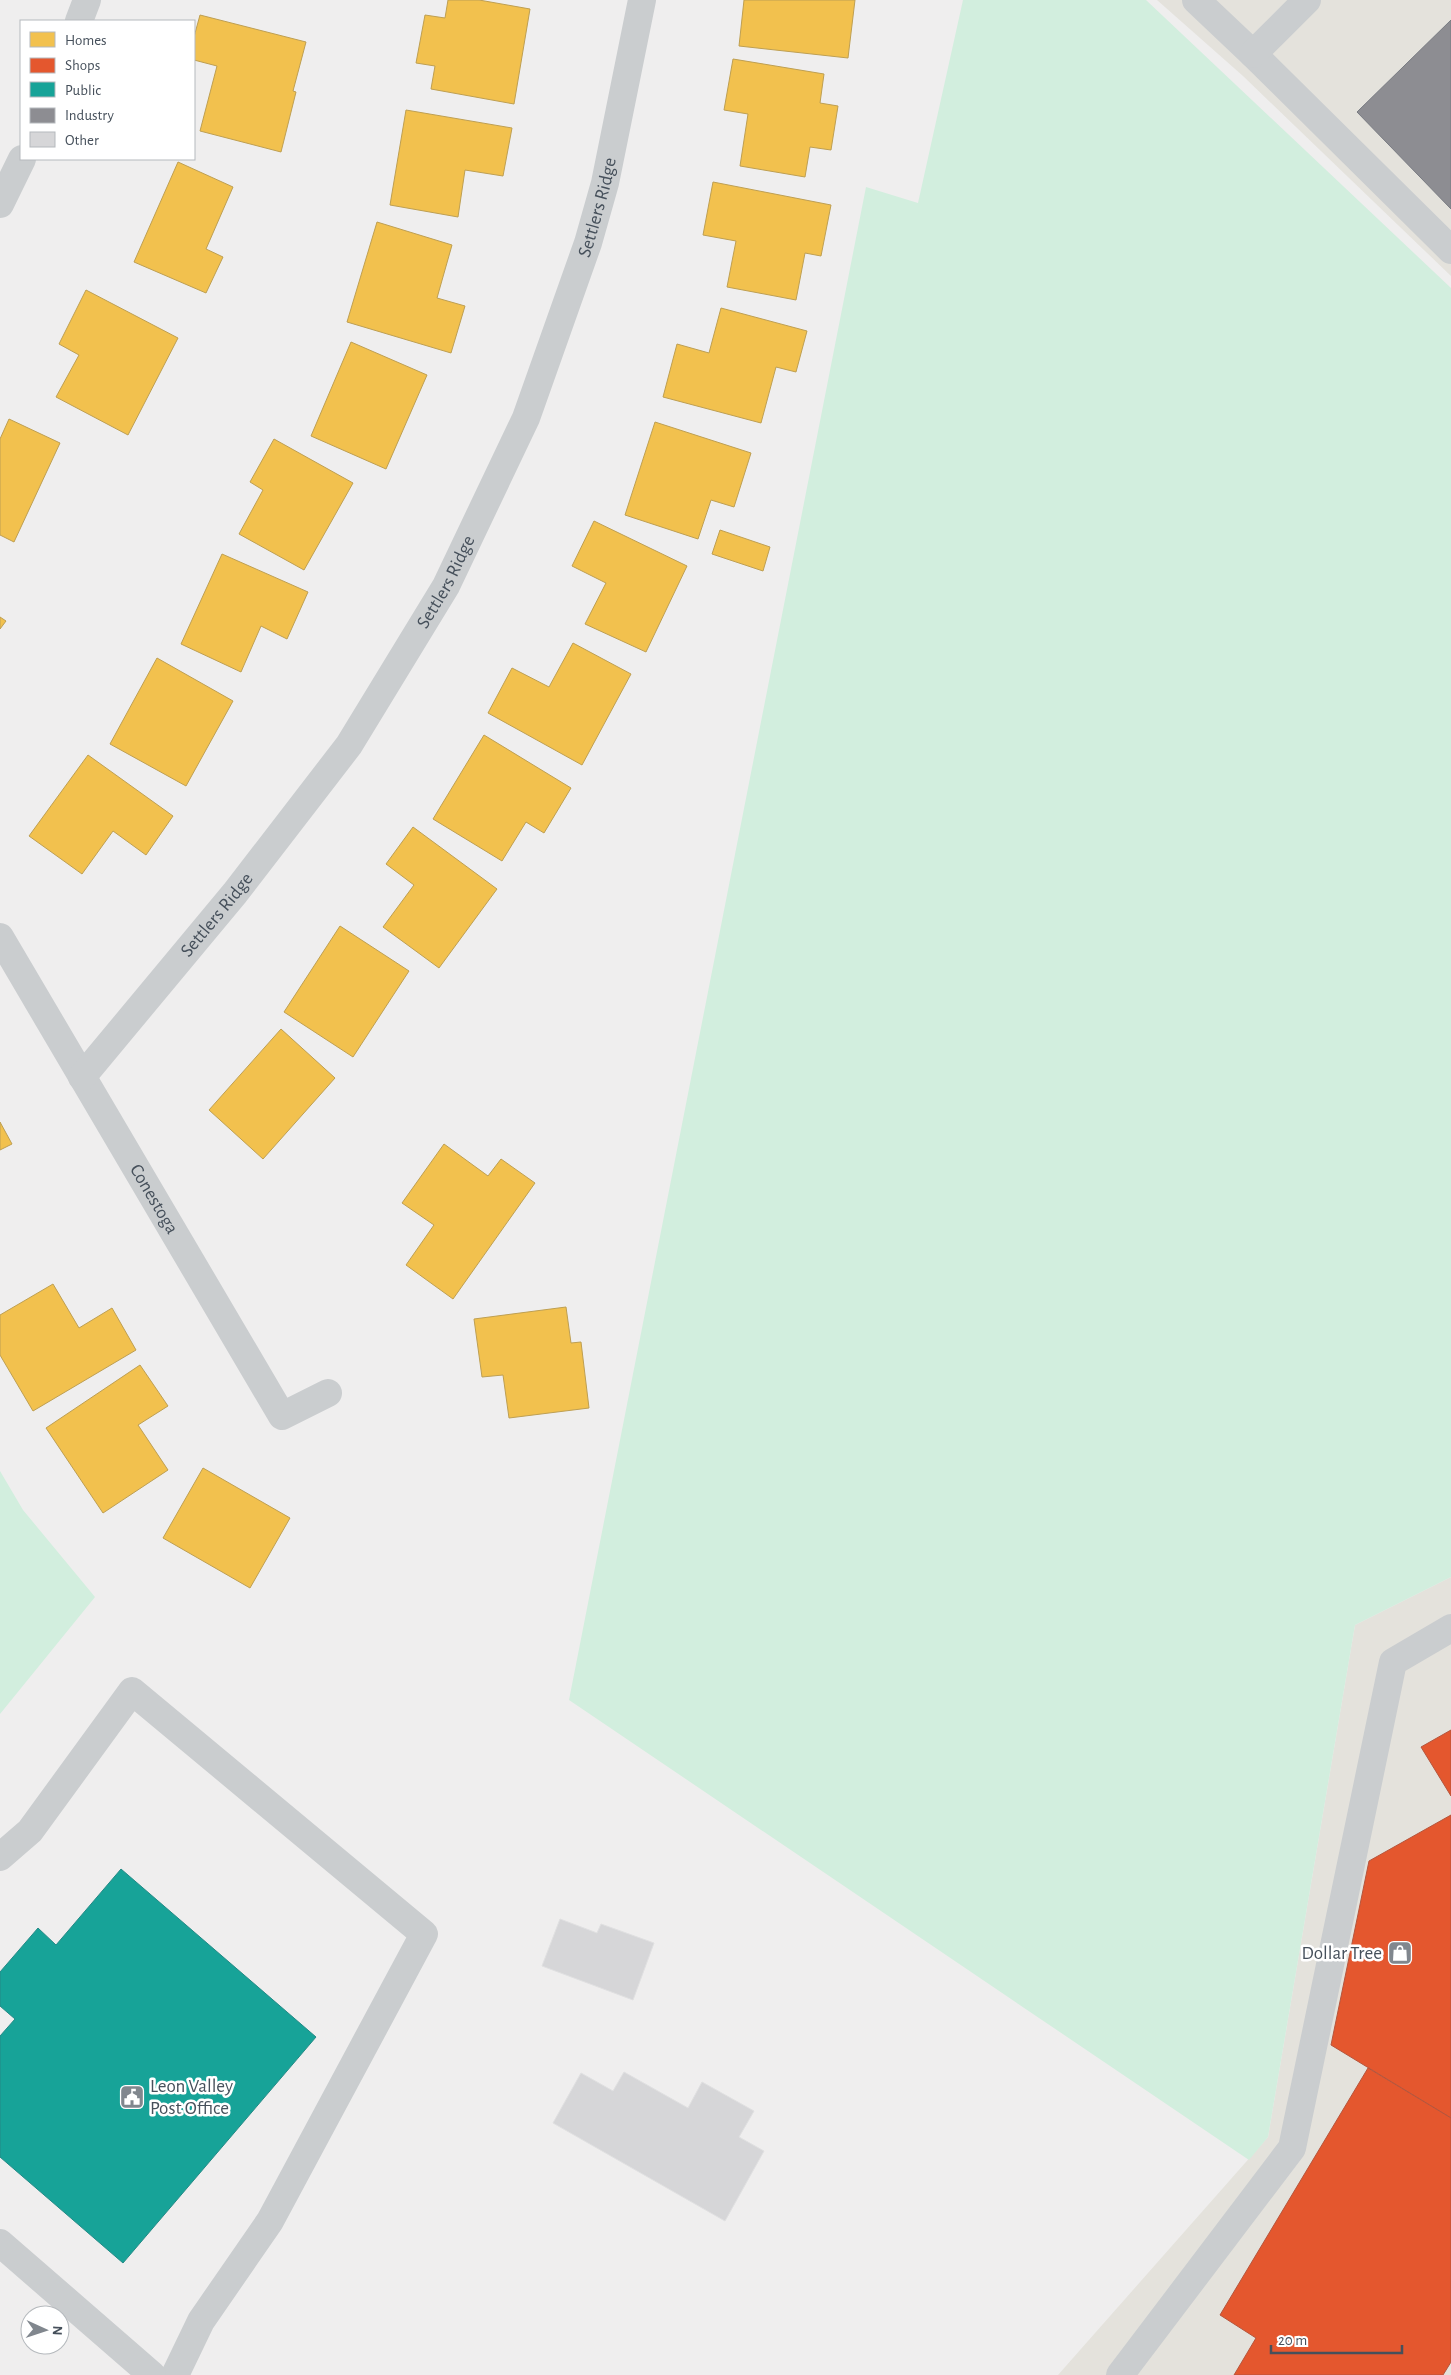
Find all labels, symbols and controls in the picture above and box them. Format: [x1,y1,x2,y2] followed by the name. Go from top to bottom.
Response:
[20,20,195,160] legend
[65,33,107,48] text: Homes
[65,58,100,73] text: Shops
[65,83,101,98] text: Public
[65,108,114,123] text: Industry
[65,133,99,148] text: Other
[574,156,619,260] street label: Settlers Ridge
[413,532,478,632] street label: Settlers Ridge
[177,869,256,960] street label: Settlers Ridge
[126,1161,182,1237] street label: Conestoga
[1387,1940,1413,1966] shop icon: Dollar Tree
[1301,1944,1382,1963] place label: Dollar Tree
[150,2077,233,2118] place label: Leon Valley Post Office
[119,2084,145,2110] public building icon: Leon Valley Post Office
[20,2305,70,2355] north arrow
[1271,2322,1402,2354] scale bar
[50,2325,64,2336] text: N
[1278,2333,1307,2348] text: 20 m

